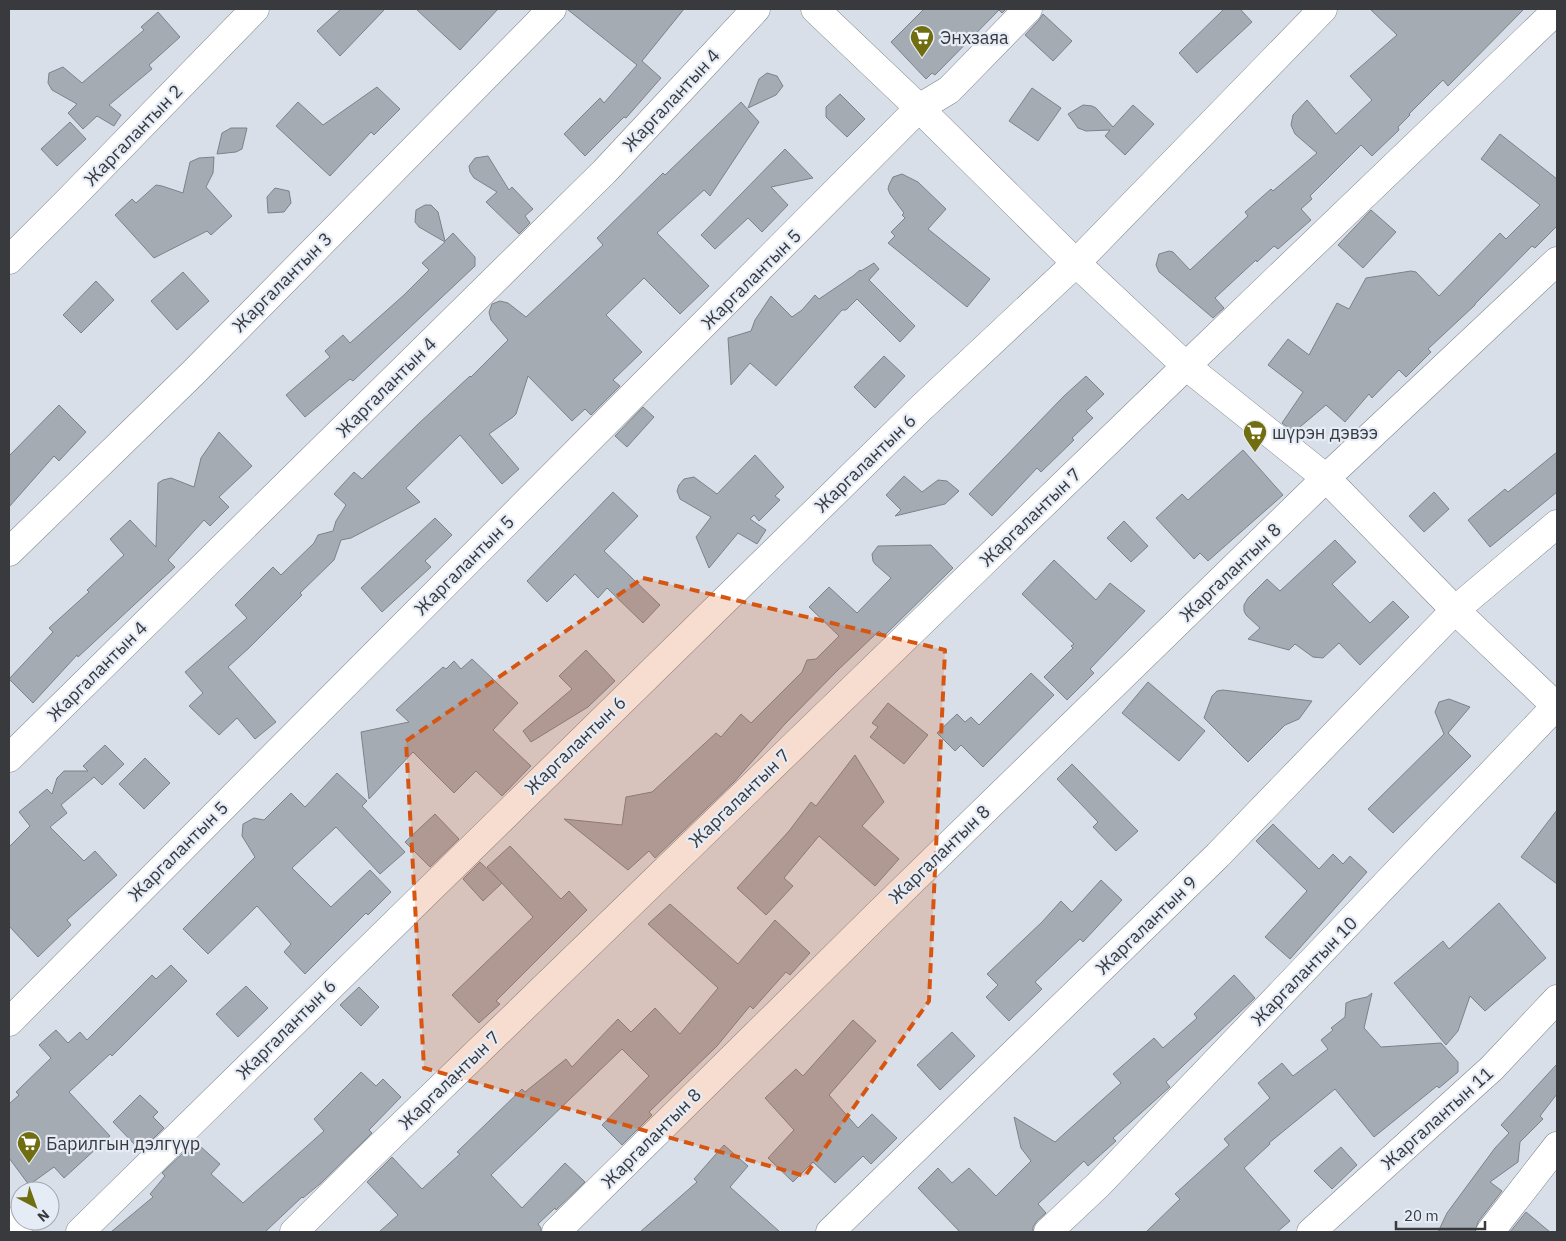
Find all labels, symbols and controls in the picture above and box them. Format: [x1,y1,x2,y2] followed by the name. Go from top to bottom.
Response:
[909,24,935,58] supermarket icon: Энхзаяа
[940,26,1009,49] place label: Энхзаяа
[617,44,725,156] street label: Жаргалантын 4
[79,79,187,191] street label: Жаргалантын 2
[696,224,806,334] street label: Жаргалантын 5
[227,227,337,337] street label: Жаргалантын 3
[331,332,441,442] street label: Жаргалантын 4
[809,409,921,517] street label: Жаргалантын 6
[1242,419,1268,453] supermarket icon: шүрэн дэвээ
[1272,421,1378,444] place label: шүрэн дэвээ
[974,463,1086,571] street label: Жаргалантын 7
[409,510,519,620] street label: Жаргалантын 5
[1174,518,1286,626] street label: Жаргалантын 8
[42,616,152,726] street label: Жаргалантын 4
[519,691,631,799] street label: Жаргалантын 6
[683,744,795,852] street label: Жаргалантын 7
[123,796,233,906] street label: Жаргалантын 5
[883,800,995,908] street label: Жаргалантын 8
[1090,871,1202,979] street label: Жаргалантын 9
[1246,911,1362,1031] street label: Жаргалантын 10
[231,974,341,1084] street label: Жаргалантын 6
[393,1026,505,1134] street label: Жаргалантын 7
[1376,1062,1498,1174] street label: Жаргалантын 11
[596,1083,706,1193] street label: Жаргалантын 8
[16,1130,42,1164] supermarket icon: Барилгын дэлгүүр
[46,1132,200,1155] place label: Барилгын дэлгүүр
[10,1181,60,1231] north arrow
[1396,1198,1485,1230] scale bar
[34,1206,53,1226] text: N
[1404,1206,1439,1225] text: 20 m

